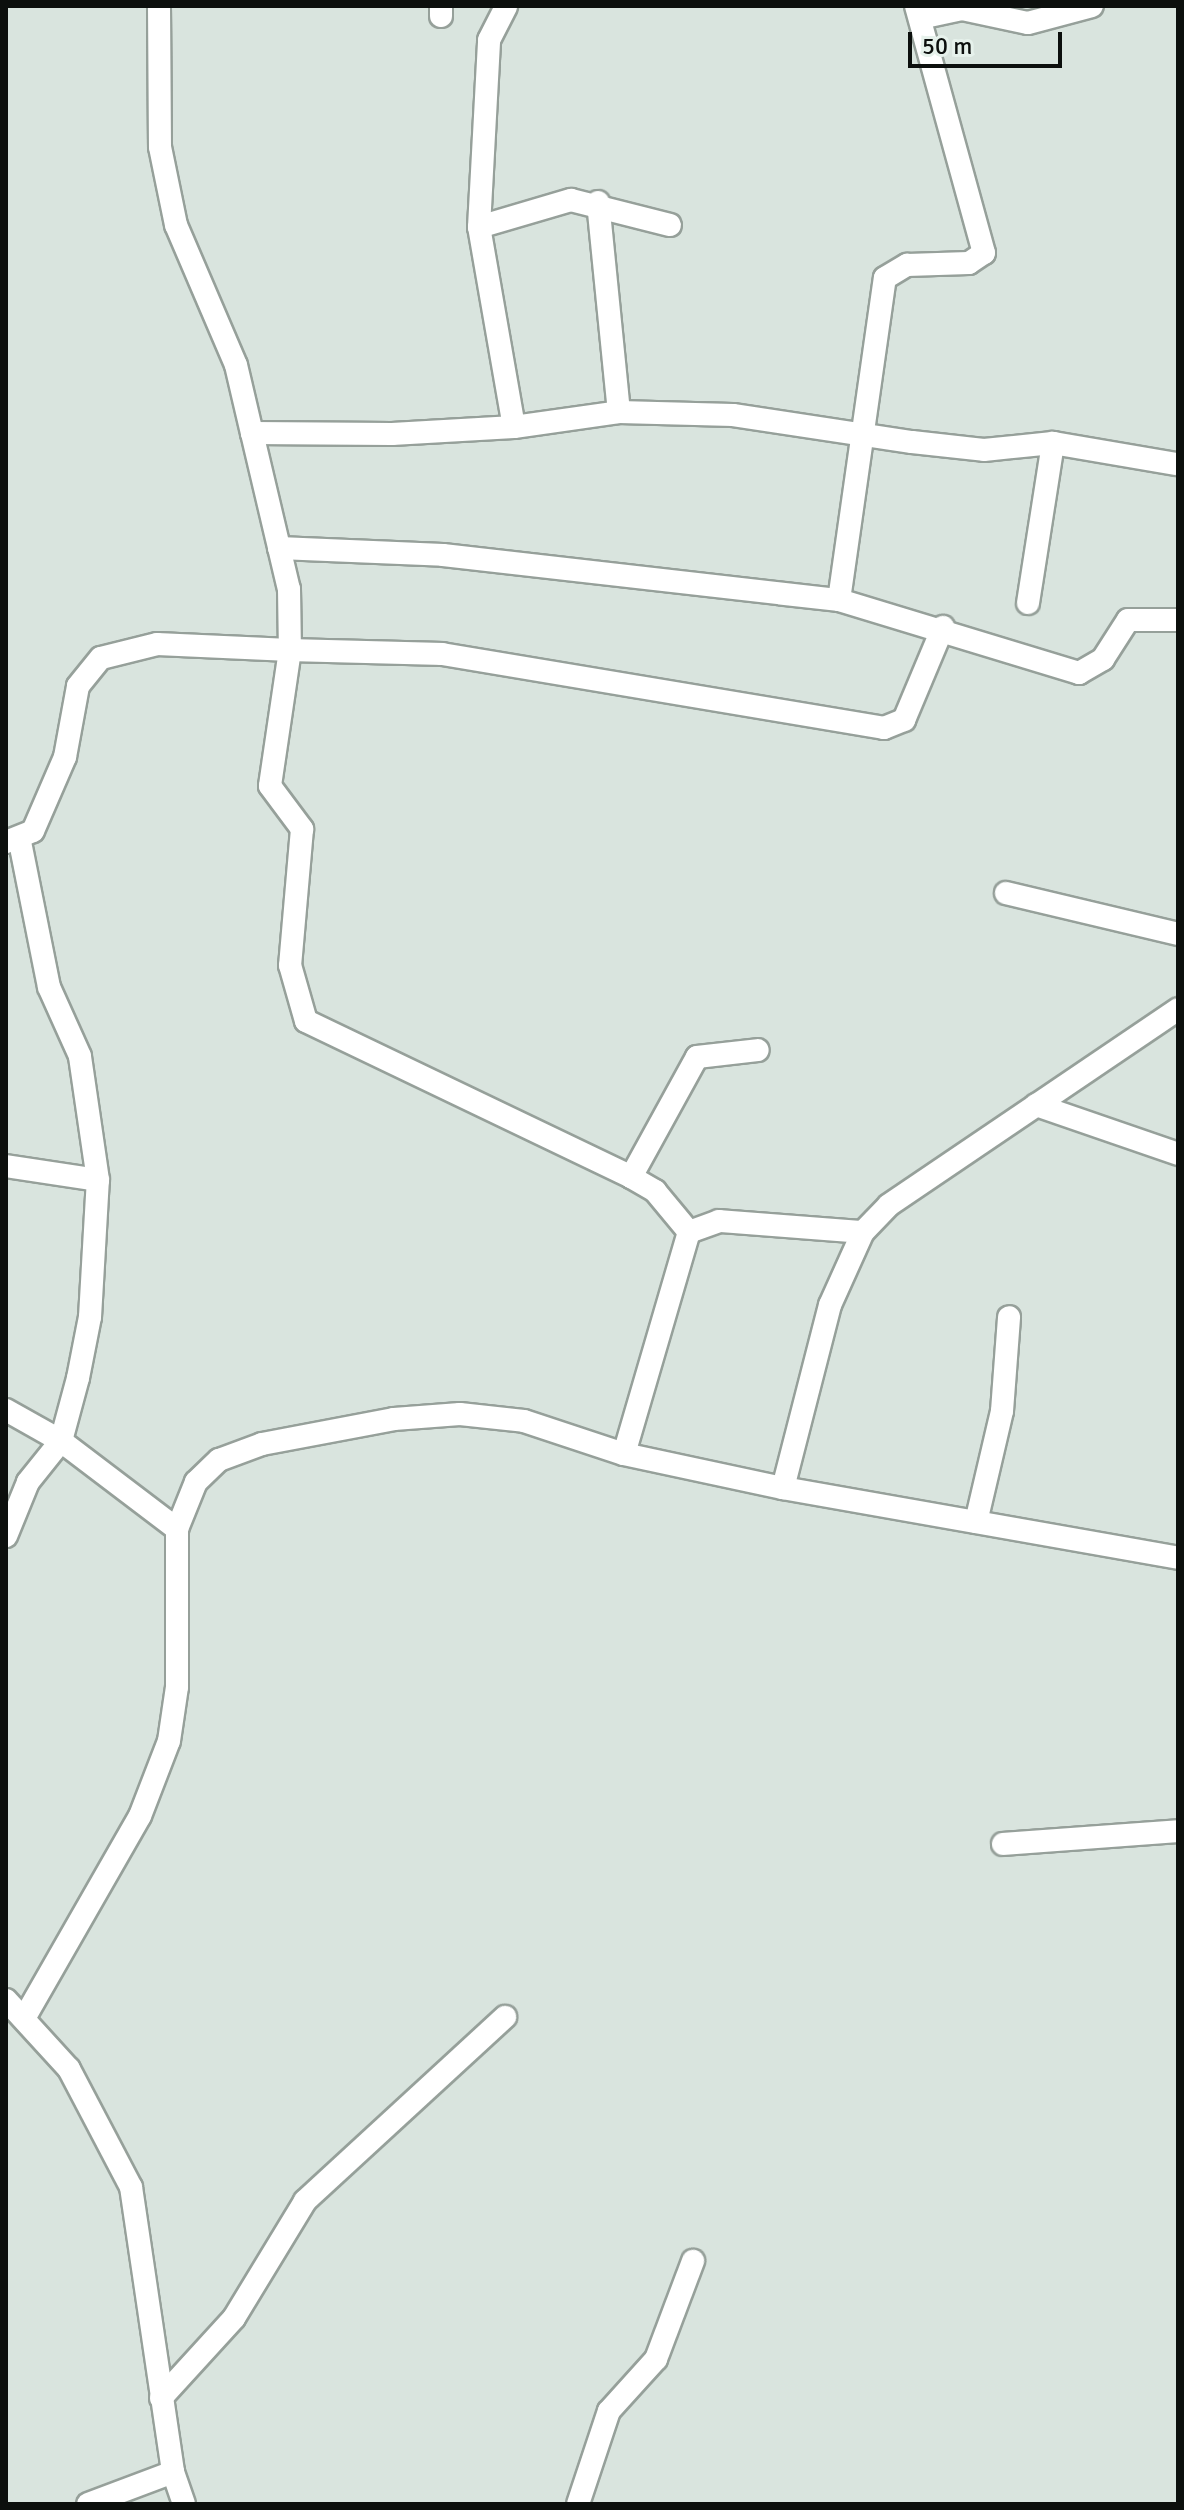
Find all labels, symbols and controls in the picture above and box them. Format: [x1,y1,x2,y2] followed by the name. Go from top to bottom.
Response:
[912,16,1066,66] scale bar
[922,31,972,61] text: 50 m

